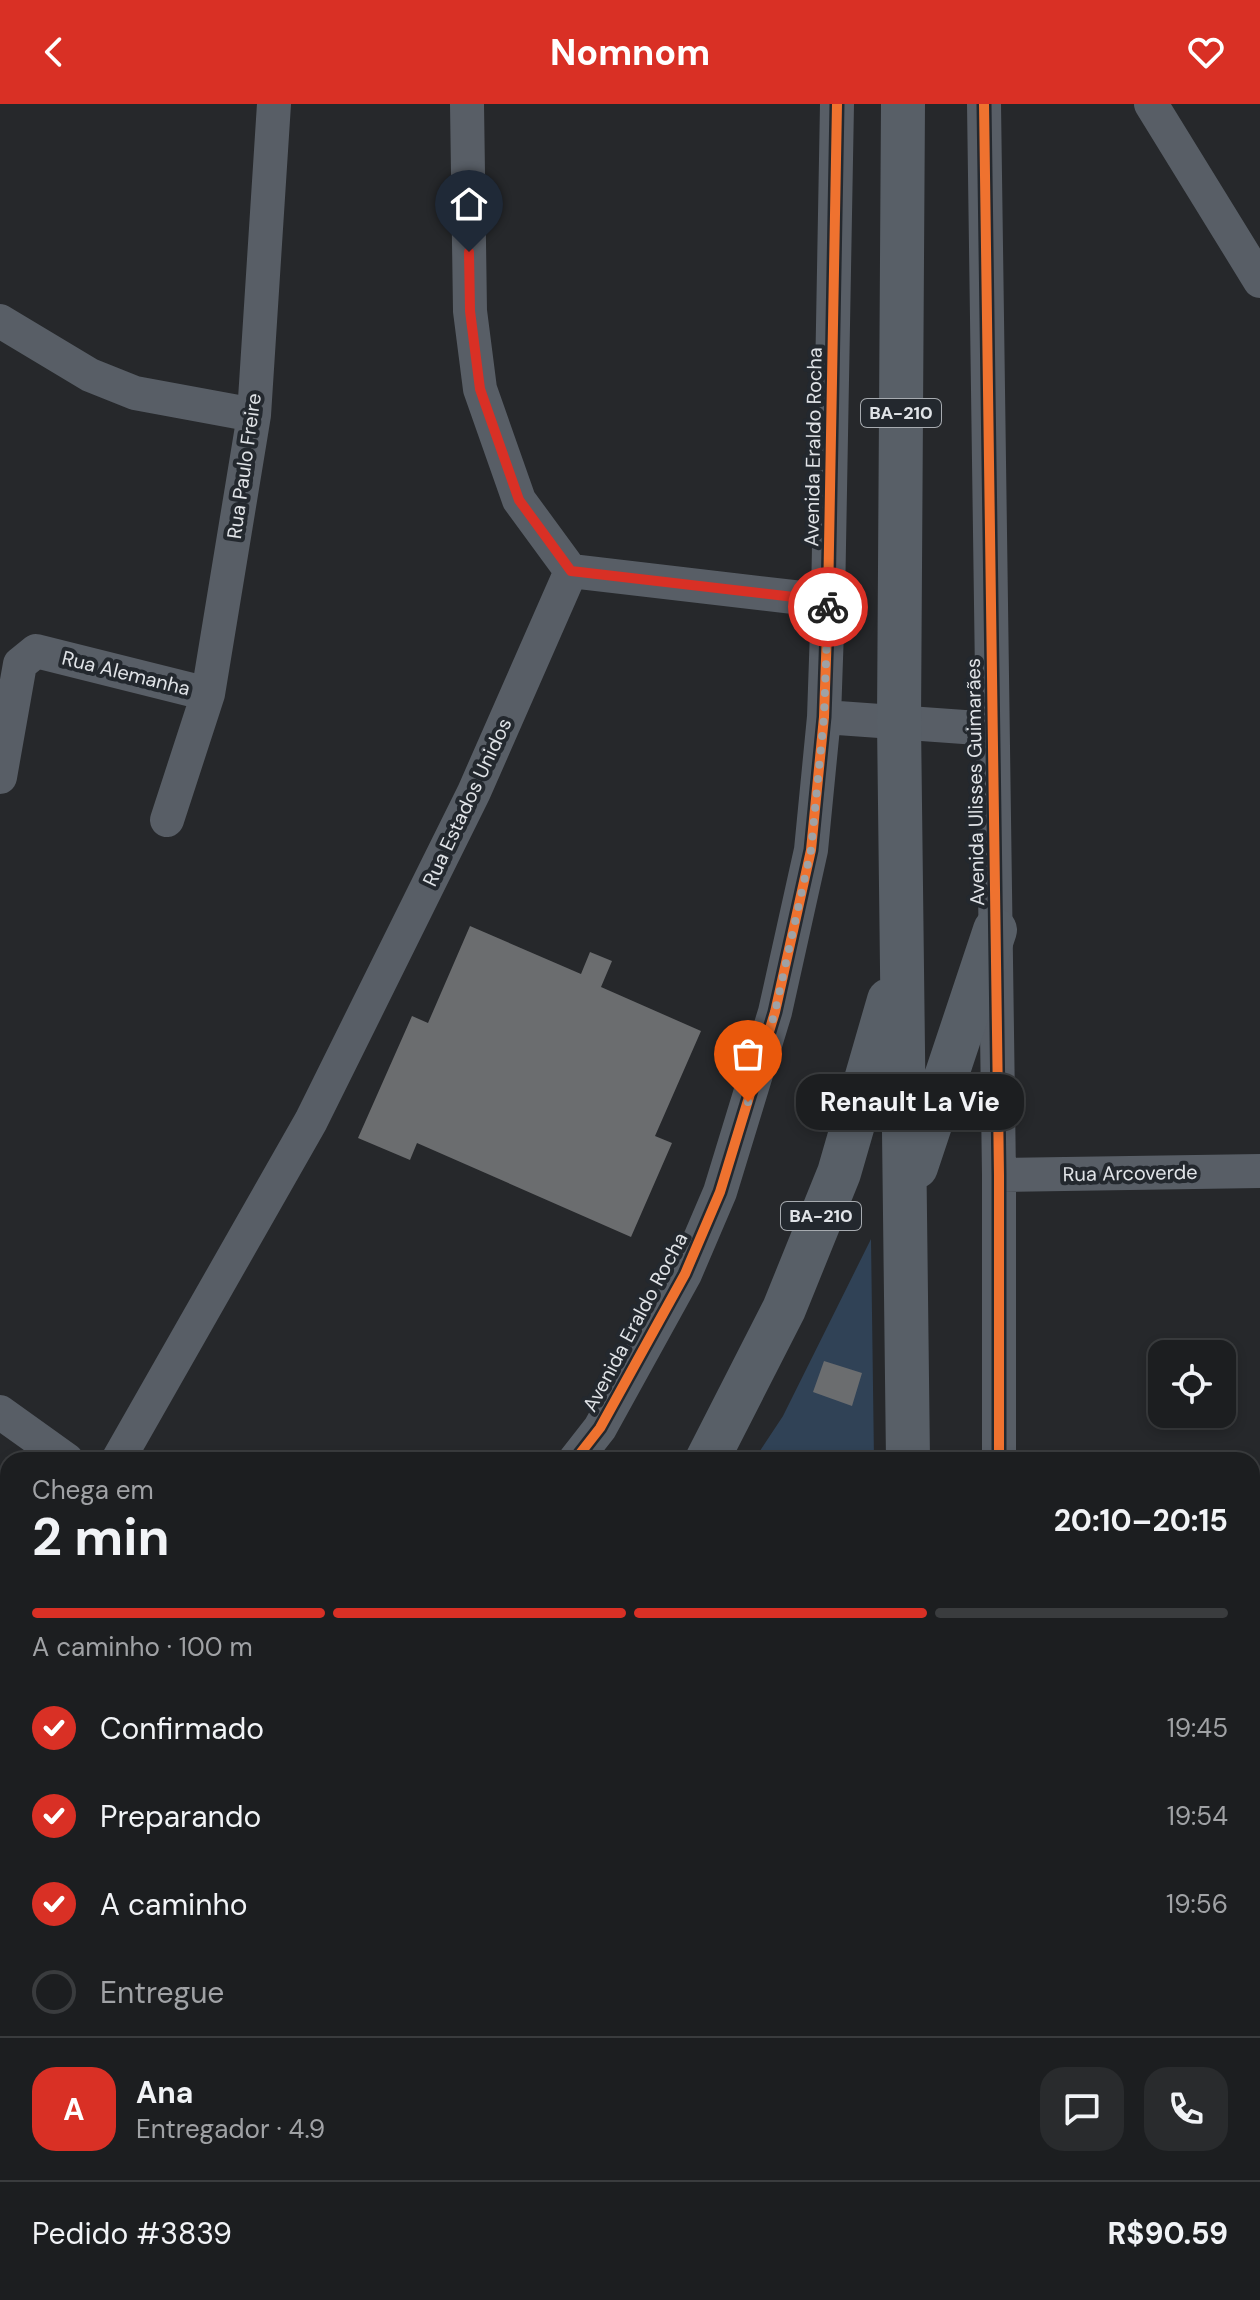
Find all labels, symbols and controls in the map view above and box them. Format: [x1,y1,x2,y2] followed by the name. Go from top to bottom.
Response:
[550,29,710,76] text: Nomnom
[32,30,76,74] icon: back
[1184,30,1228,74] icon: heart
[435,170,503,252] pin
[447,182,491,226] icon: home
[798,347,828,547] street label: Avenida Eraldo Rocha
[221,391,267,541] street label: Rua Paulo Freire
[861,399,941,427] road number: BA-210
[788,567,868,647] courier
[806,585,850,629] icon: bike
[59,645,193,701] street label: Rua Alemanha
[960,658,990,906] street label: Avenida Ulisses Guimarães
[417,714,517,890] street label: Rua Estados Unidos
[714,1020,782,1102] pin
[726,1032,770,1076] icon: bag
[796,1074,1024,1130] callout: Renault La Vie
[820,1085,1000,1119] text: Renault La Vie
[1062,1159,1198,1187] street label: Rua Arcoverde
[781,1202,861,1230] road number: BA-210
[577,1228,693,1416] street label: Avenida Eraldo Rocha
[1148,1340,1236,1428] map controls
[1148,1340,1236,1428] button: locate
[32,1473,154,1507] text: Chega em
[1054,1501,1228,1540] text: 20:10–20:15
[32,1503,170,1571] text: 2 min
[32,1630,253,1664] text: A caminho · 100 m
[32,1706,76,1750] icon: check
[100,1709,264,1748] text: Confirmado
[1167,1711,1228,1745] text: 19:45
[32,1794,76,1838] icon: check
[100,1797,261,1836] text: Preparando
[1167,1799,1228,1833] text: 19:54
[32,1882,76,1926] icon: check
[100,1885,248,1924] text: A caminho
[1166,1887,1228,1921] text: 19:56
[100,1973,224,2012] text: Entregue
[1040,2067,1124,2151] button: chat
[1144,2067,1228,2151] button: phone
[136,2073,193,2112] text: Ana
[63,2090,85,2129] text: A
[136,2112,325,2146] text: Entregador · 4.9
[32,2214,232,2253] text: Pedido #3839
[1107,2214,1228,2253] text: R$90.59

